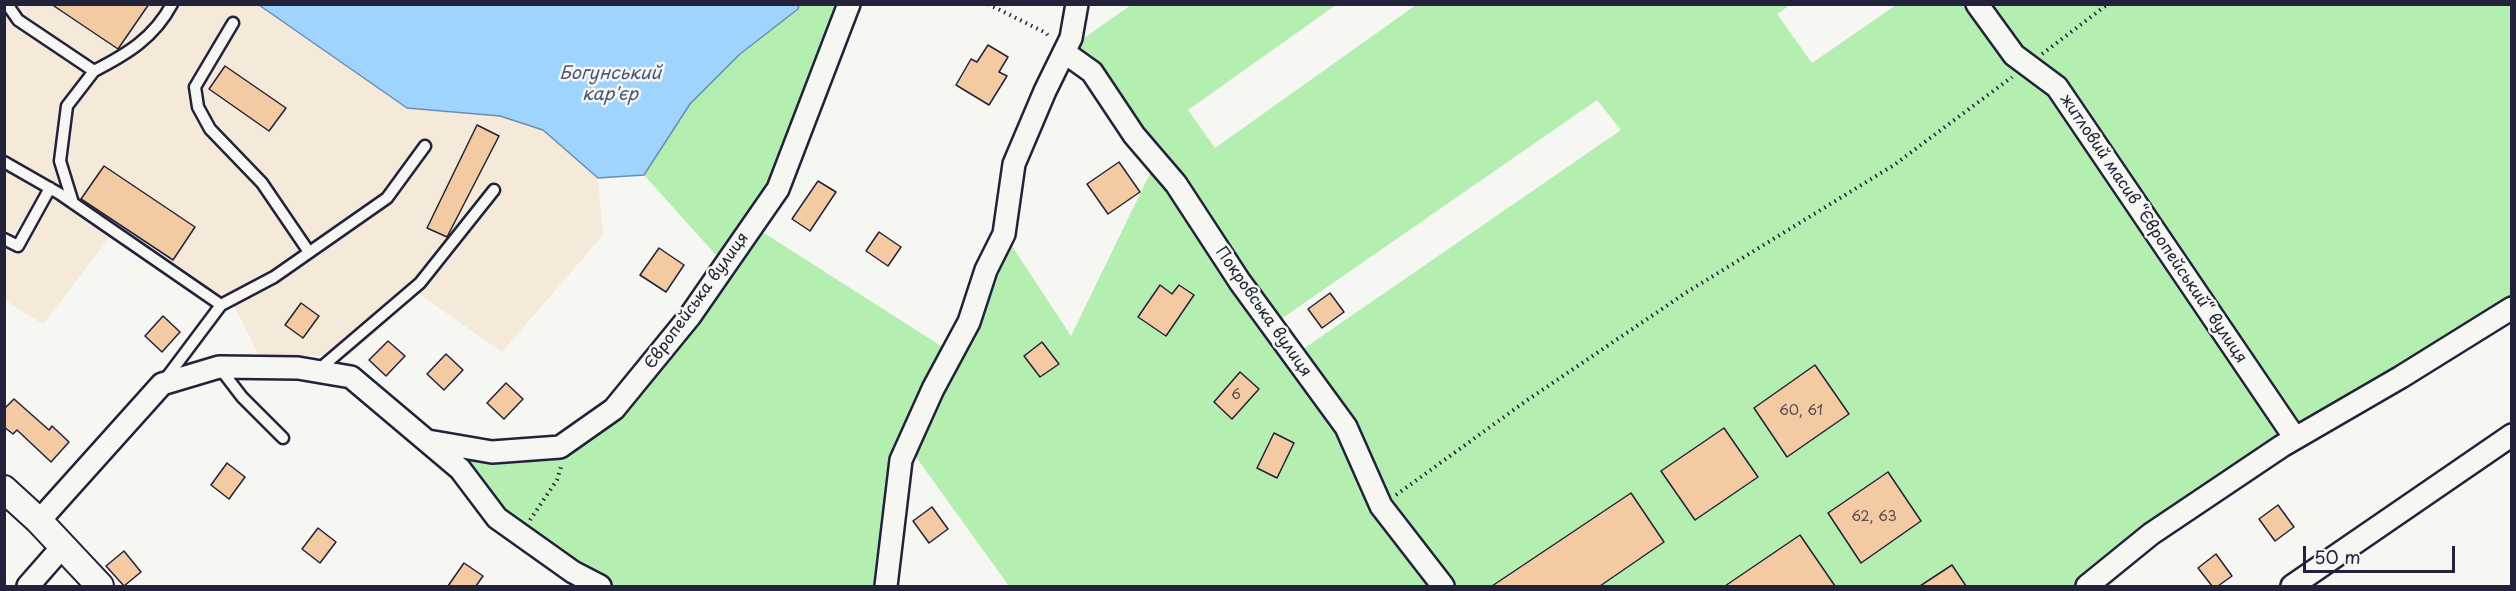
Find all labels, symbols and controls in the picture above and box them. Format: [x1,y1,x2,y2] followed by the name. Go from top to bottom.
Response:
[559,63,661,106] water label: Богунський кар'єр
[2056,91,2250,367] street label: житловий масив “Європейський“ вулиця
[641,229,753,373] street label: Європейська вулиця
[1211,243,1315,381] street label: Покровська вулиця
[1231,387,1241,403] house number: 6
[1779,403,1823,419] house number: 60, 61
[1851,509,1897,525] house number: 62, 63
[2306,534,2458,572] scale bar
[2314,543,2361,570] text: 50 m

